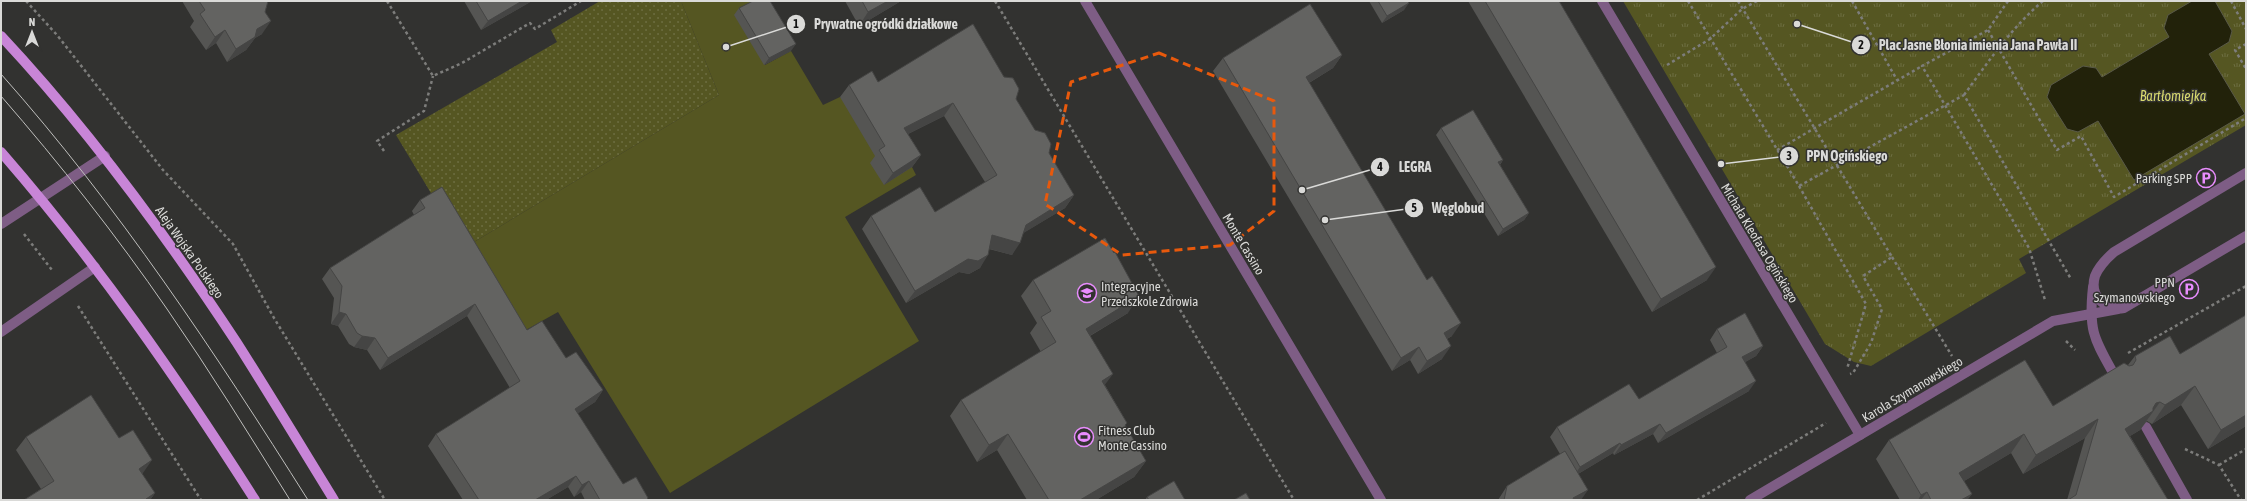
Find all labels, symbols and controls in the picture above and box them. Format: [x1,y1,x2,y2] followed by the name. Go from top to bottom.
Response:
[786,11,966,37] callout: Prywatne ogródki działkowe
[12,12,52,52] north arrow
[29,16,35,28] text: N
[814,16,958,32] text: Prywatne ogródki działkowe
[793,17,799,31] text: 1
[1851,32,2085,58] callout: Plac Jasne Błonia imienia Jana Pawła II
[1879,37,2077,53] text: Plac Jasne Błonia imienia Jana Pawła II
[1858,38,1864,52] text: 2
[2140,88,2207,104] water label: Bartłomiejka
[1779,143,1896,169] callout: PPN Ogińskiego
[1806,148,1888,164] text: PPN Ogińskiego
[1786,149,1792,163] text: 3
[1370,154,1439,180] callout: LEGRA
[1399,159,1431,175] text: LEGRA
[1376,160,1383,174] text: 4
[2195,167,2217,189] parking icon: Parking SPP
[2136,171,2192,186] place label: Parking SPP
[1718,181,1801,306] street label: Michała Kleofasa Ogińskiego
[1404,195,1492,221] callout: Węglobud
[1431,200,1485,216] text: Węglobud
[1411,201,1417,215] text: 5
[152,203,227,301] street label: Aleja Wojska Polskiego
[1219,211,1268,278] street label: Monte Cassino
[2094,275,2175,305] place label: PPN Szymanowskiego
[2178,278,2200,300] parking icon: PPN Szymanowskiego
[1101,279,1198,309] place label: Integracyjne Przedszkole Zdrowia
[1076,282,1098,304] school or university icon: Integracyjne Przedszkole Zdrowia
[1859,353,1965,425] street label: Karola Szymanowskiego
[1098,423,1167,453] place label: Fitness Club Monte Cassino
[1073,426,1095,448] sports icon: Fitness Club Monte Cassino

